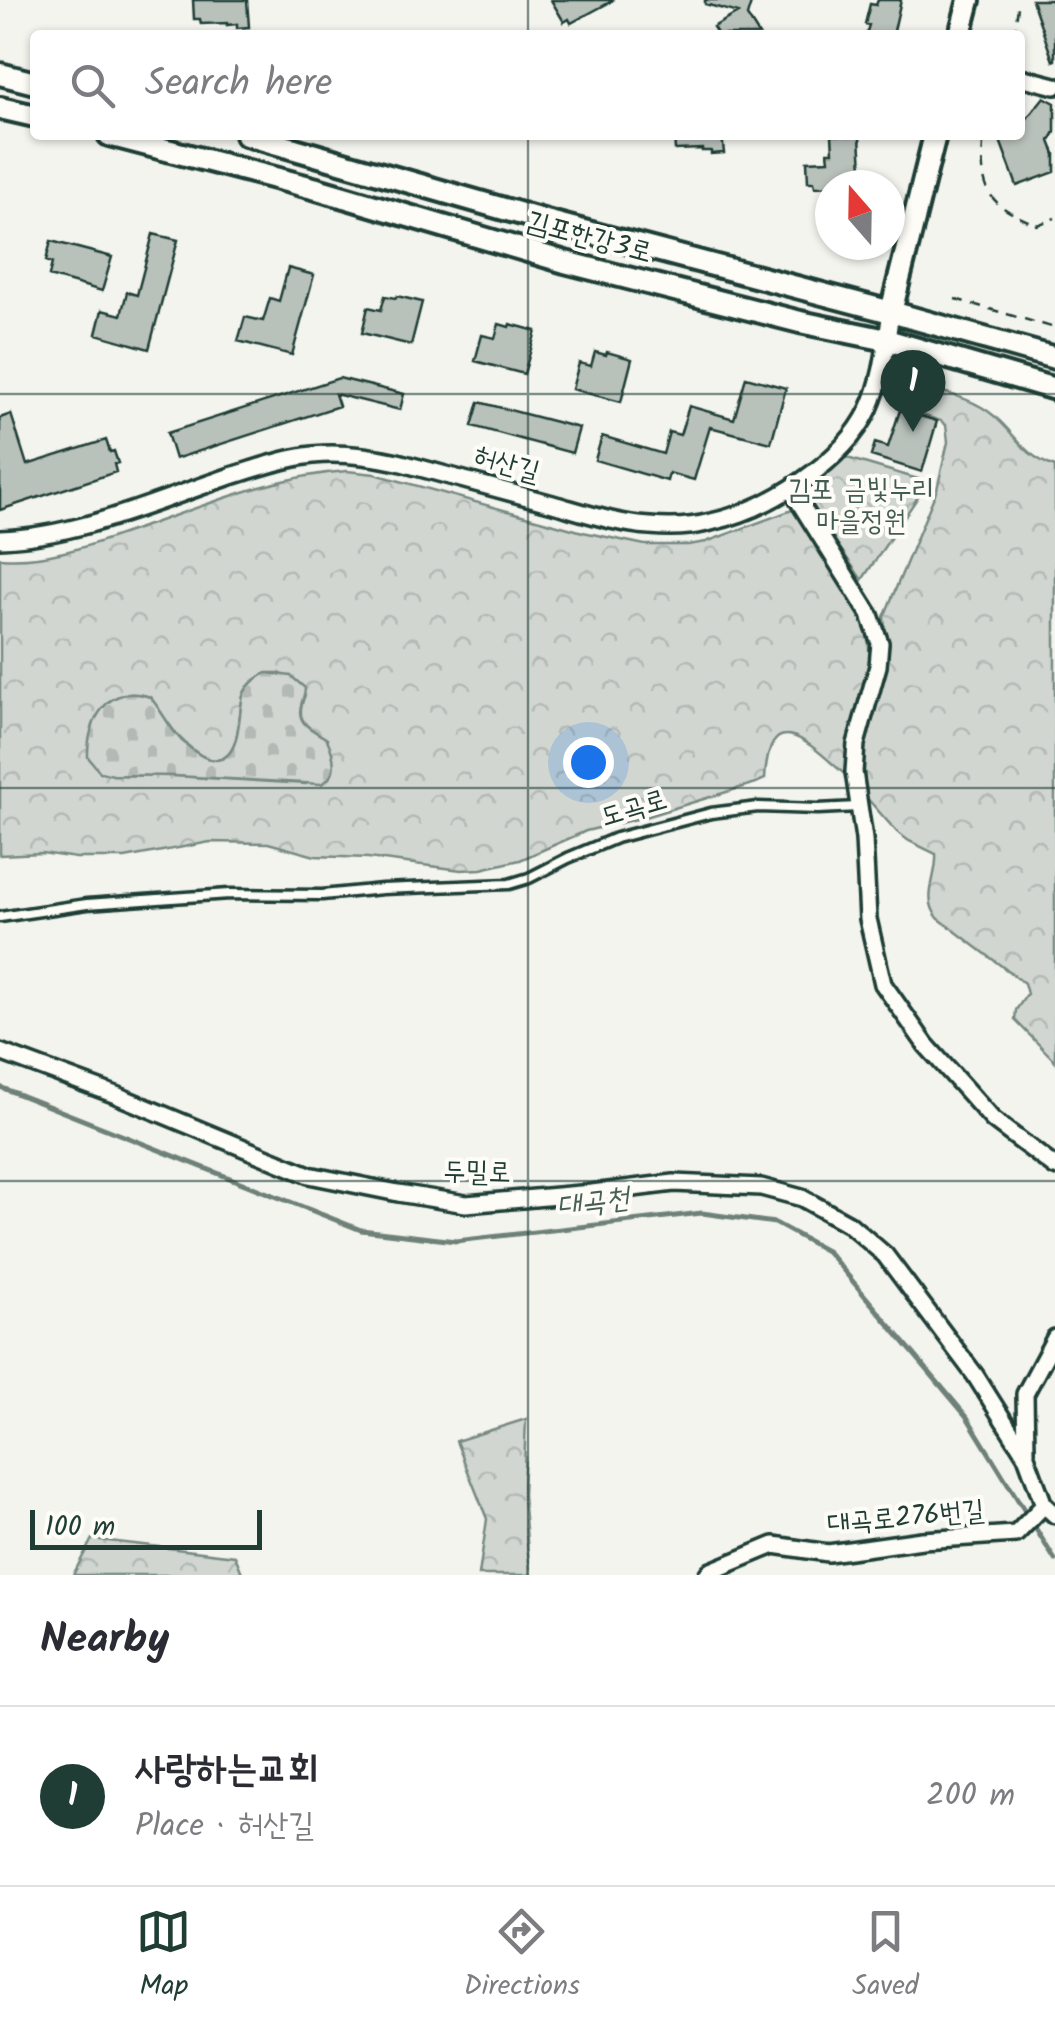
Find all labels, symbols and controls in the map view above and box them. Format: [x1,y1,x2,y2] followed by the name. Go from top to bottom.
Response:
[30,30,1025,140] search box
[145,55,332,115] text: Search here
[65,58,120,113] icon: search
[815,170,905,260] north arrow
[521,200,657,276] street label: 김포한강3로
[880,350,946,432] pin: 1
[468,435,544,495] street label: 허산길
[788,468,934,545] park label: 김포 금빛누리 마을정원
[563,737,614,788] your location
[595,778,673,840] street label: 도곡로
[443,1150,511,1196] street label: 두밀로
[554,1174,635,1231] water label: 대곡천
[826,1489,986,1547] street label: 대곡로276번길
[30,1505,262,1550] scale bar
[45,1505,115,1550] text: 100 m
[40,1607,169,1674] text: Nearby
[135,1741,318,1801] text: 사랑하는교회
[68,1771,77,1822] text: 1
[926,1771,1015,1822] text: 200 m
[135,1801,314,1852] text: Place · 허산길
[136,1904,191,2009] tab: Map
[464,1904,580,2009] tab: Directions
[852,1904,919,2009] tab: Saved

